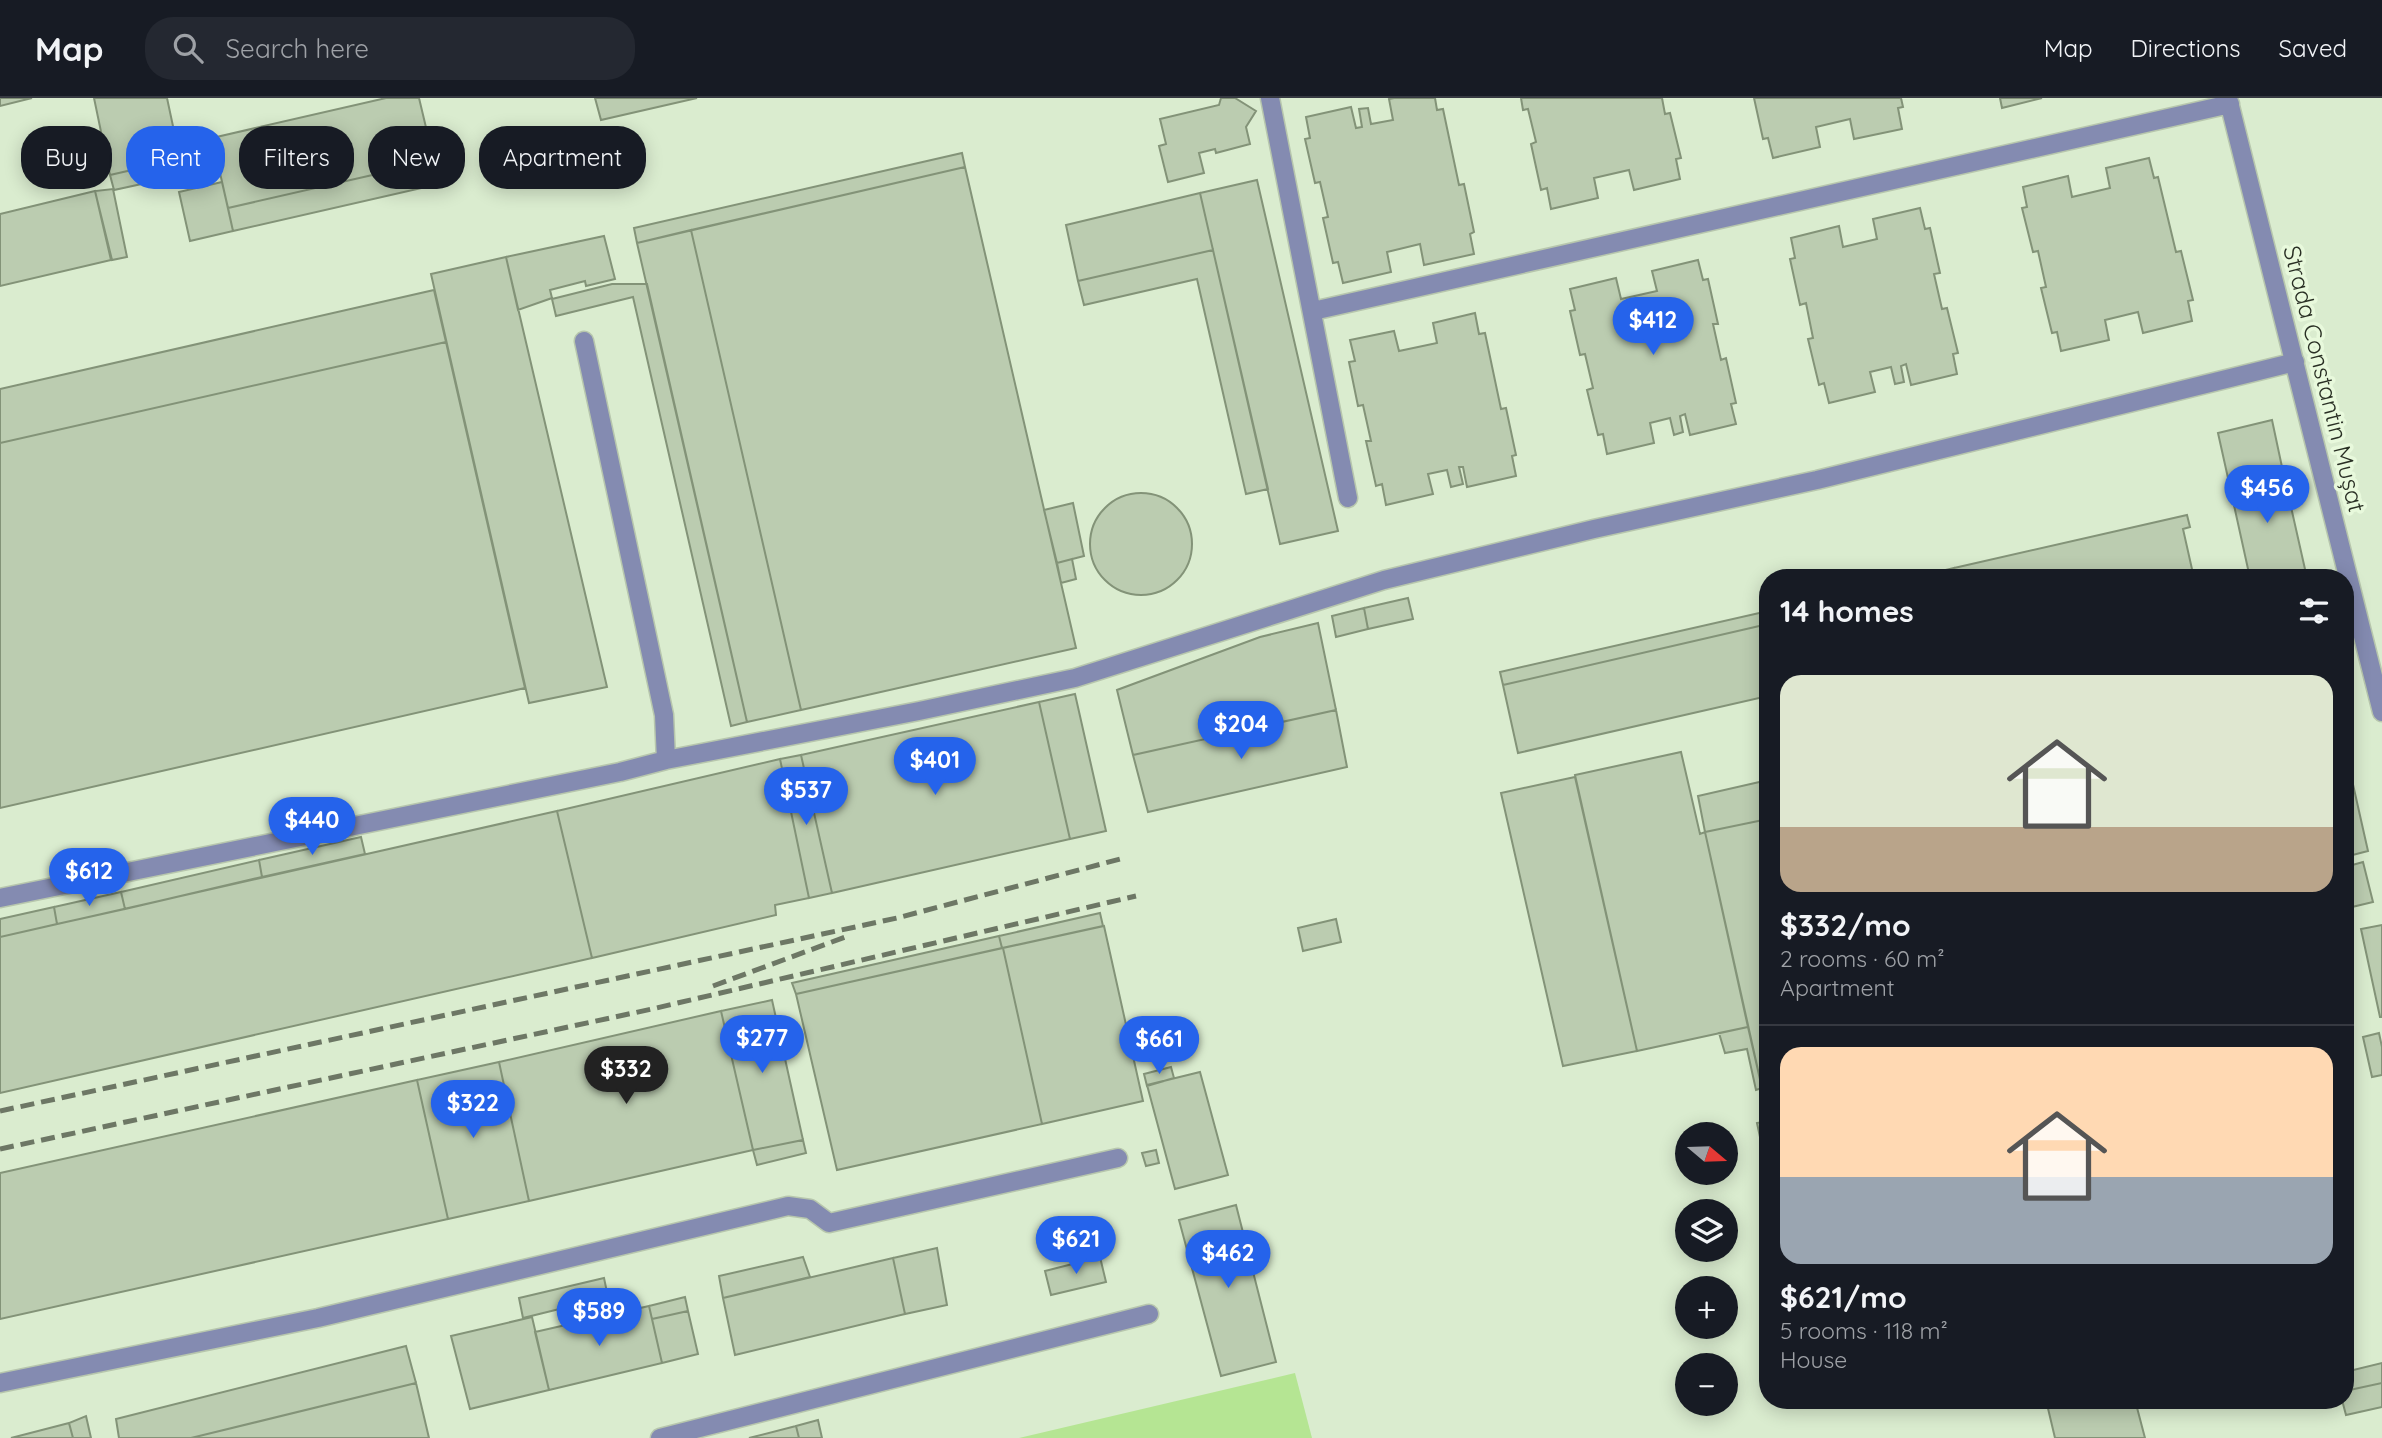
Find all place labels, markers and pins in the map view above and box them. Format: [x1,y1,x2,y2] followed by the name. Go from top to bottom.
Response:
[1612,298,1694,357] pin: $412
[2226,466,2308,525] pin: $456
[1200,702,1282,761] pin: $204
[894,738,976,797] pin: $401
[765,768,847,827] pin: $537
[271,798,353,857] pin: $440
[48,848,130,908] pin: $612
[721,1016,803,1075] pin: $277
[1118,1016,1200,1076] pin: $661
[585,1046,667,1106] pin: $332
[432,1080,514,1140] pin: $322
[1035,1216,1117,1276] pin: $621
[1187,1230,1269,1290] pin: $462
[558,1288,640,1348] pin: $589

